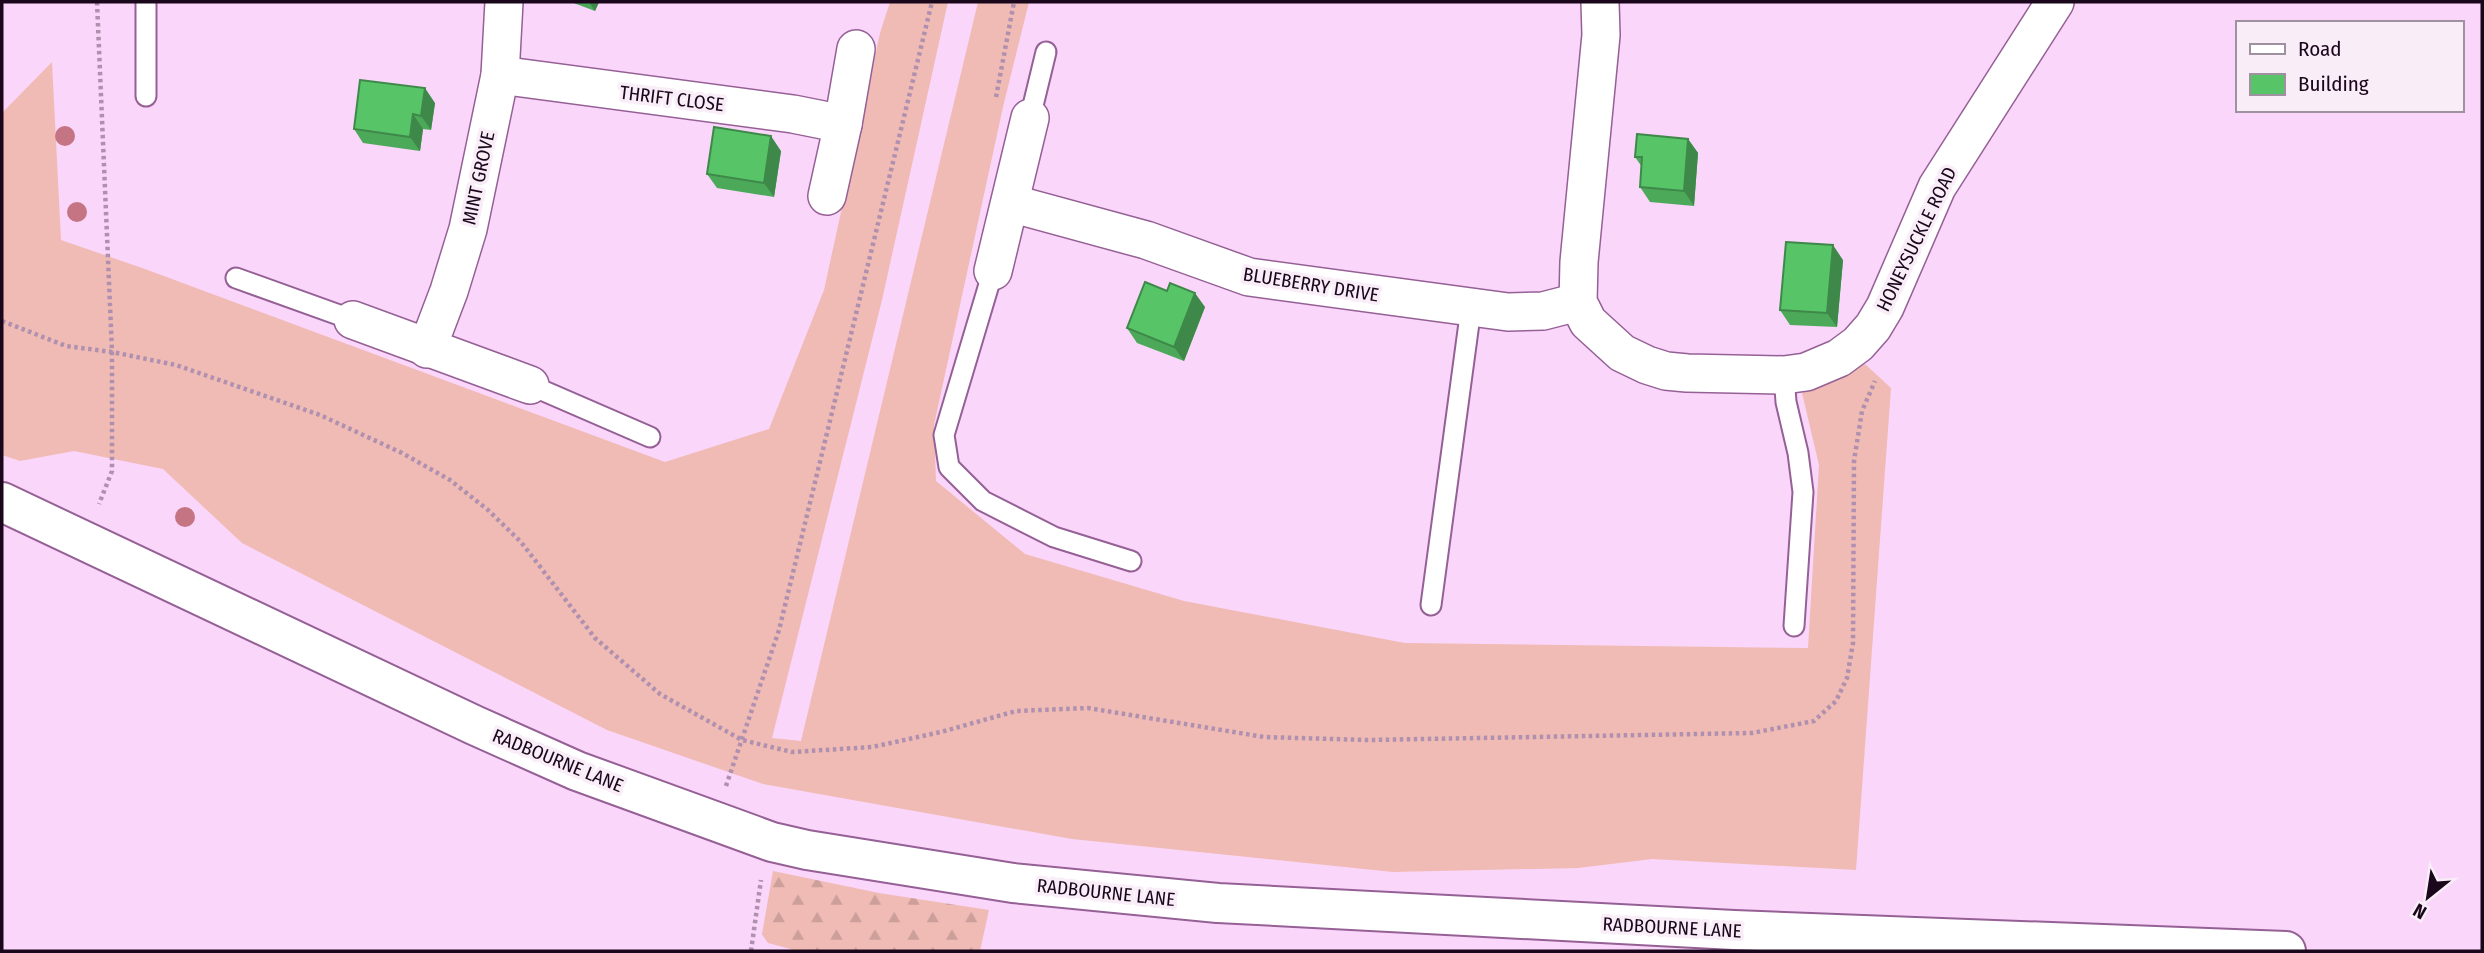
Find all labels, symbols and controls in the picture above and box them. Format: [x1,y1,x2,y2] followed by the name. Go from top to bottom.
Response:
[2236,21,2463,112] legend
[2298,36,2342,62] text: Road
[2298,71,2369,97] text: Building
[619,81,725,116] street label: THRIFT CLOSE
[457,129,500,227] street label: MINT GROVE
[1871,163,1961,315] street label: HONEYSUCKLE ROAD
[1242,262,1380,307] street label: BLUEBERRY DRIVE
[489,724,627,797] street label: RADBOURNE LANE
[2393,862,2463,932] north arrow
[1036,874,1176,911] street label: RADBOURNE LANE
[2409,898,2430,924] text: N
[1602,912,1742,943] street label: RADBOURNE LANE

